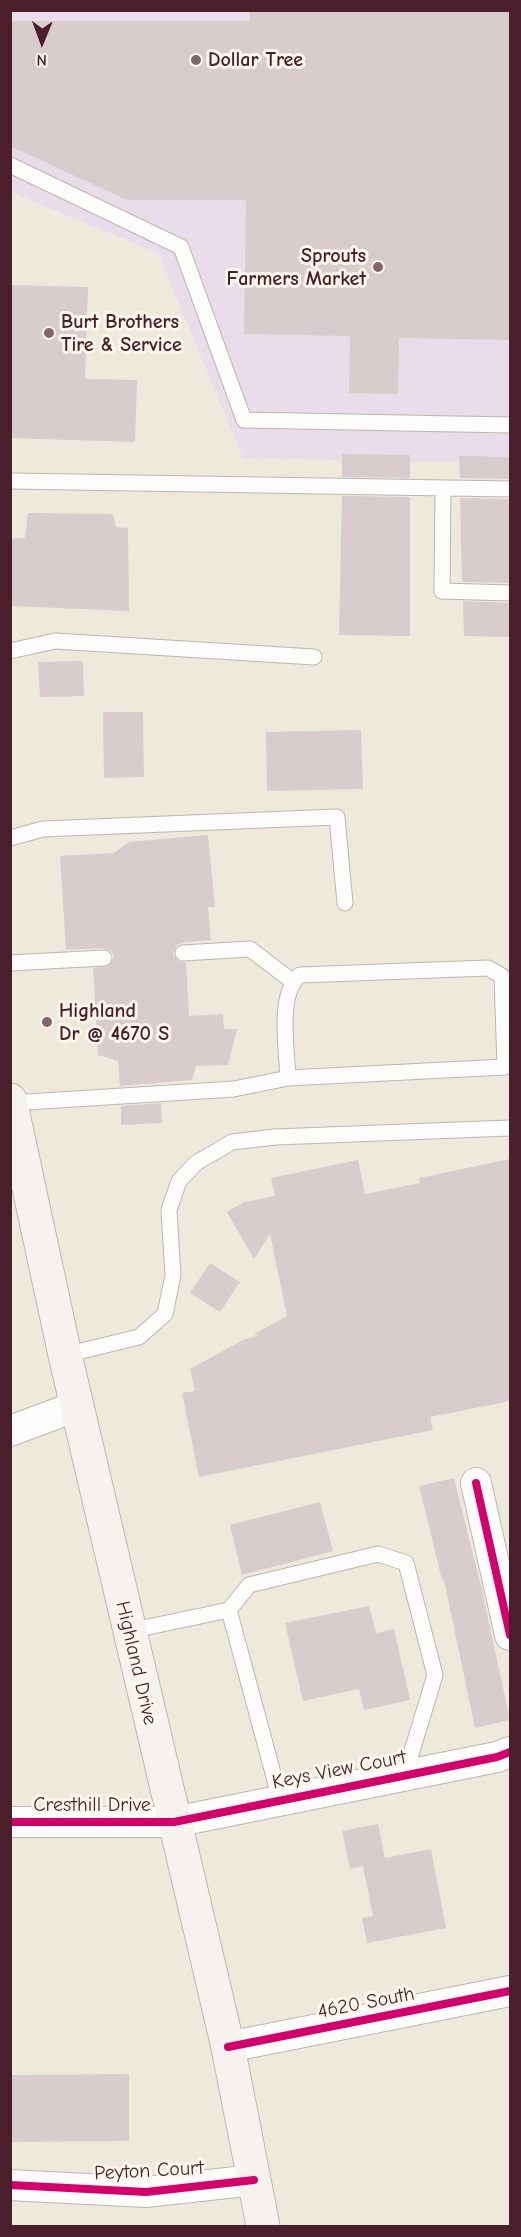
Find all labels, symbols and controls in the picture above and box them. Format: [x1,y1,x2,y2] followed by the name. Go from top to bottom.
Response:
[12,12,72,72] north arrow
[208,48,303,72] place label: Dollar Tree
[36,51,47,69] text: N
[189,53,203,67] marker: Dollar Tree
[227,244,366,291] place label: Sprouts Farmers Market
[371,260,385,274] marker: Sprouts Farmers Market
[61,310,182,357] place label: Burt Brothers Tire & Service
[42,326,56,340] marker: Burt Brothers Tire & Service
[59,999,169,1046] place label: Highland Dr @ 4670 S
[40,1015,54,1029] marker: Highland Dr @ 4670 S
[110,1599,162,1727] street label: Highland Drive
[270,1745,408,1795] street label: Keys View Court
[33,1793,151,1817] street label: Cresthill Drive
[316,1982,416,2024] street label: 4620 South
[94,2156,204,2186] street label: Peyton Court

